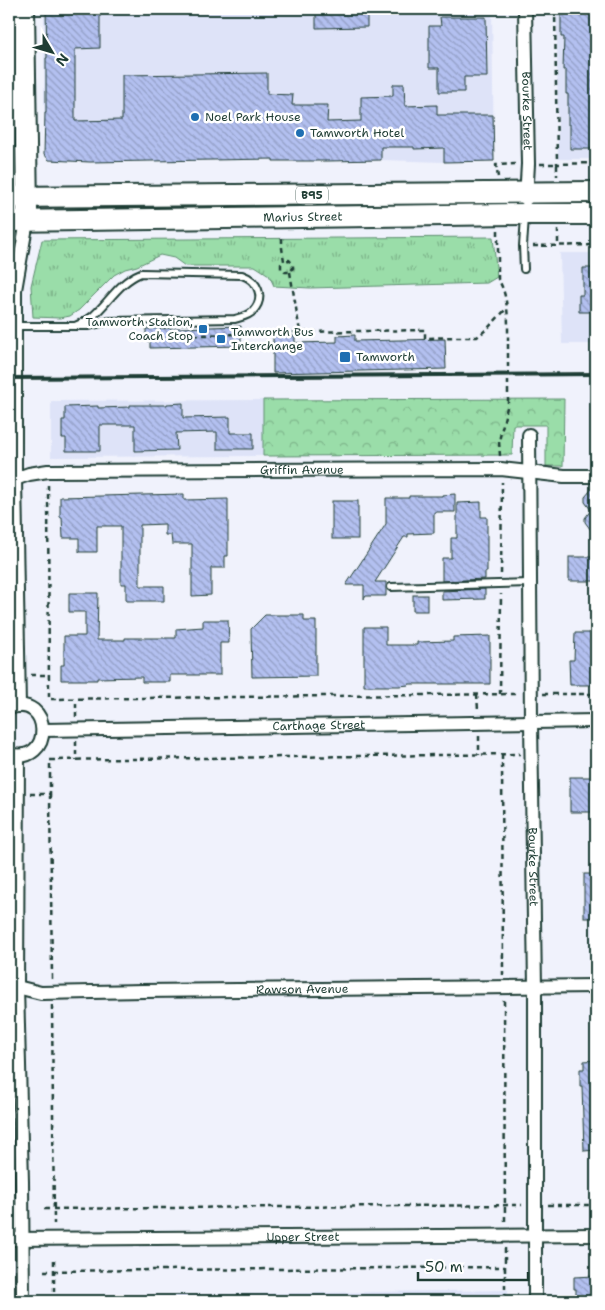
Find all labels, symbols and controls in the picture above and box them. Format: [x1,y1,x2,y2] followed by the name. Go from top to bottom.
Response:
[28,28,78,78] north arrow
[52,50,73,70] text: N
[518,71,536,151] street label: Bourke Street
[205,109,301,125] place label: Noel Park House
[189,111,201,123] marker: Noel Park House
[310,125,404,141] place label: Tamworth Hotel
[294,127,306,139] marker: Tamworth Hotel
[296,186,328,204] road number: B95
[263,208,343,226] street label: Marius Street
[86,314,193,344] place label: Tamworth Station, Coach Stop
[197,323,209,335] marker: Tamworth Station, Coach Stop
[231,324,314,354] place label: Tamworth Bus Interchange
[215,333,227,345] marker: Tamworth Bus Interchange
[356,349,415,365] place label: Tamworth
[338,350,352,364] marker: Tamworth
[260,462,344,478] street label: Griffin Avenue
[272,717,366,734] street label: Carthage Street
[525,827,542,907] street label: Bourke Street
[256,981,349,998] street label: Rawson Avenue
[266,1229,340,1245] street label: Upper Street
[418,1250,528,1282] scale bar
[425,1257,463,1277] text: 50 m

